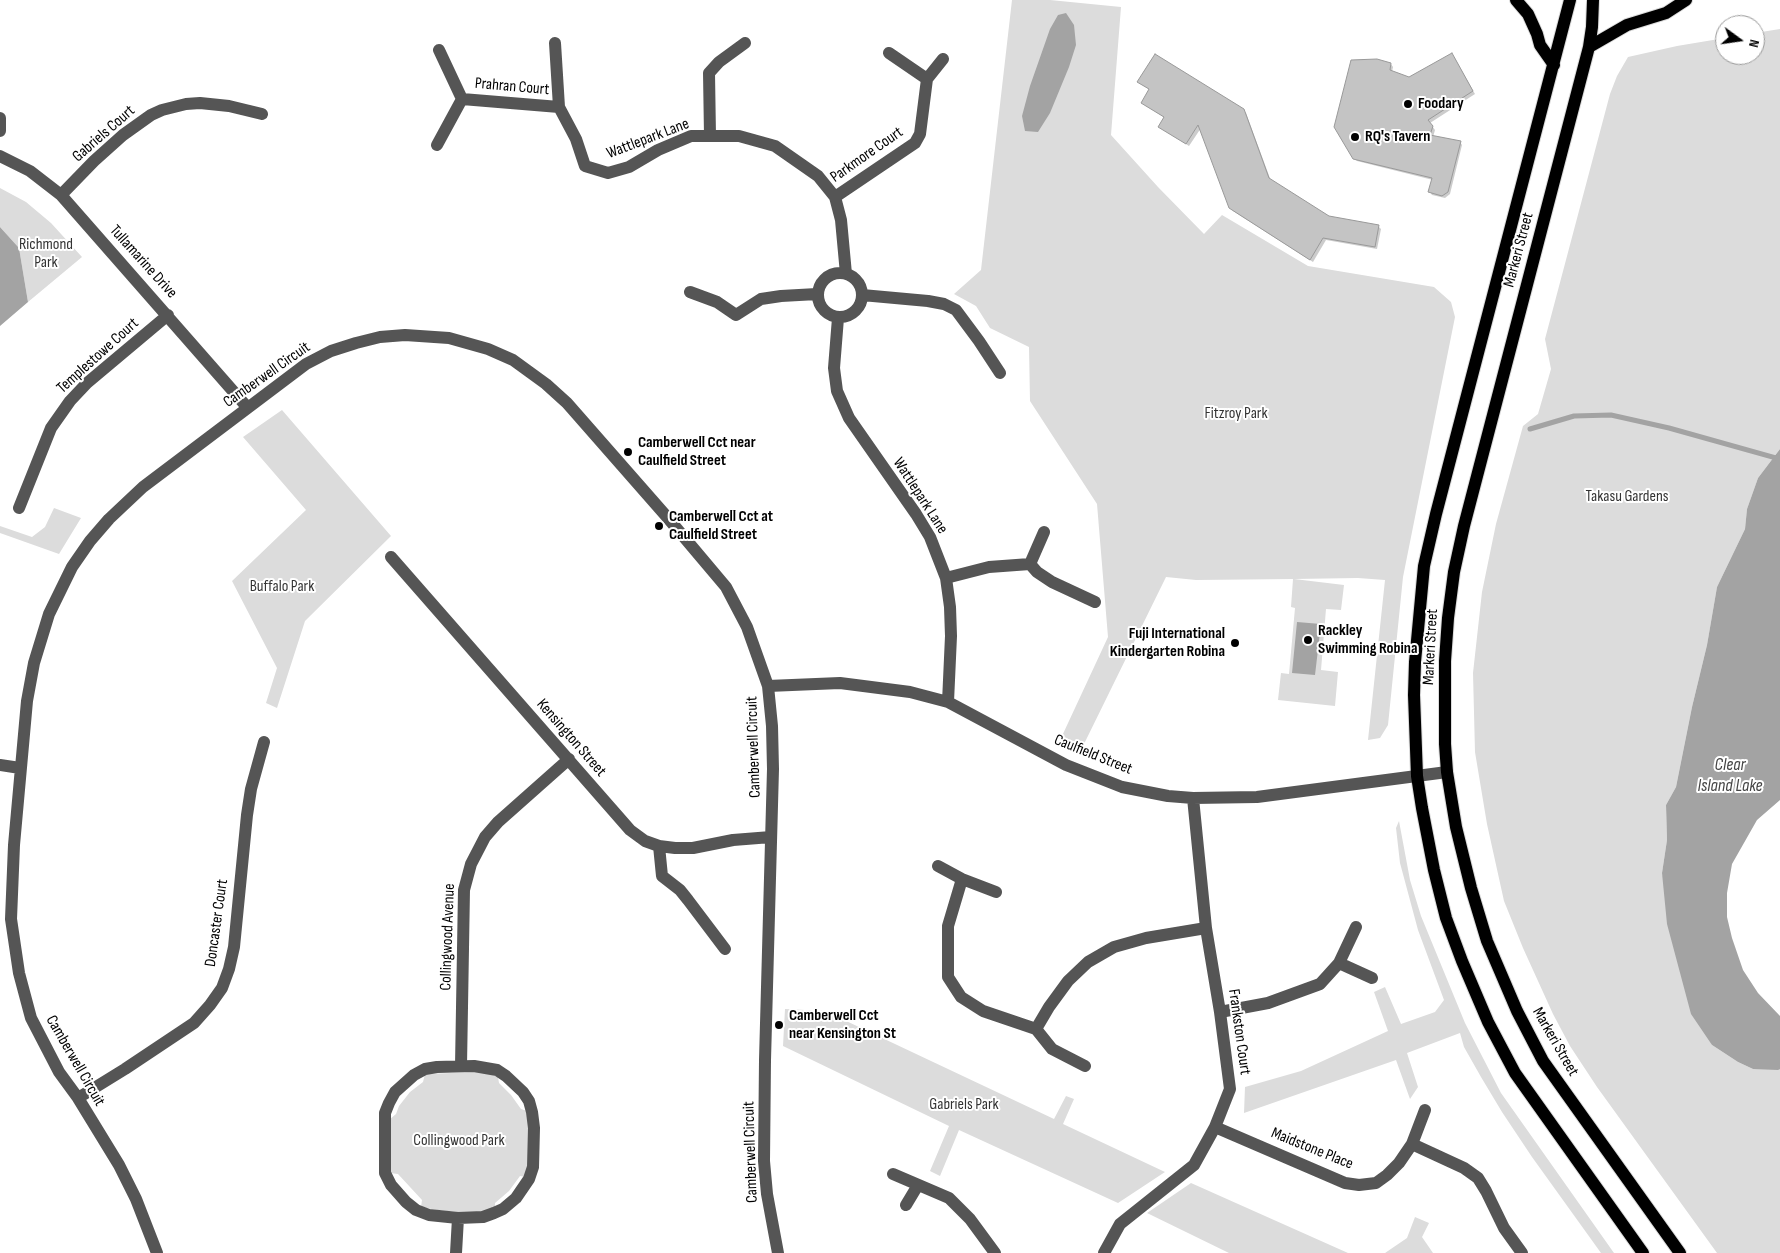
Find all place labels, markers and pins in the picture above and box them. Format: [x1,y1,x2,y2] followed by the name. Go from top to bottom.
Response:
[1418,94,1464,114] place label: Foodary
[1402,98,1414,110] marker: Foodary
[1365,127,1430,147] place label: RQ's Tavern
[1349,131,1361,143] marker: RQ's Tavern
[638,433,756,471] place label: Camberwell Cct near Caulfield Street
[622,446,634,458] marker: Camberwell Cct near Caulfield Street
[669,507,773,545] place label: Camberwell Cct at Caulfield Street
[653,520,665,532] marker: Camberwell Cct at Caulfield Street
[1318,621,1417,659] place label: Rackley Swimming Robina
[1110,624,1225,662] place label: Fuji International Kindergarten Robina
[1302,634,1314,646] marker: Rackley Swimming Robina
[1229,637,1241,649] marker: Fuji International Kindergarten Robina
[789,1006,896,1044] place label: Camberwell Cct near Kensington St
[773,1019,785,1031] marker: Camberwell Cct near Kensington St

